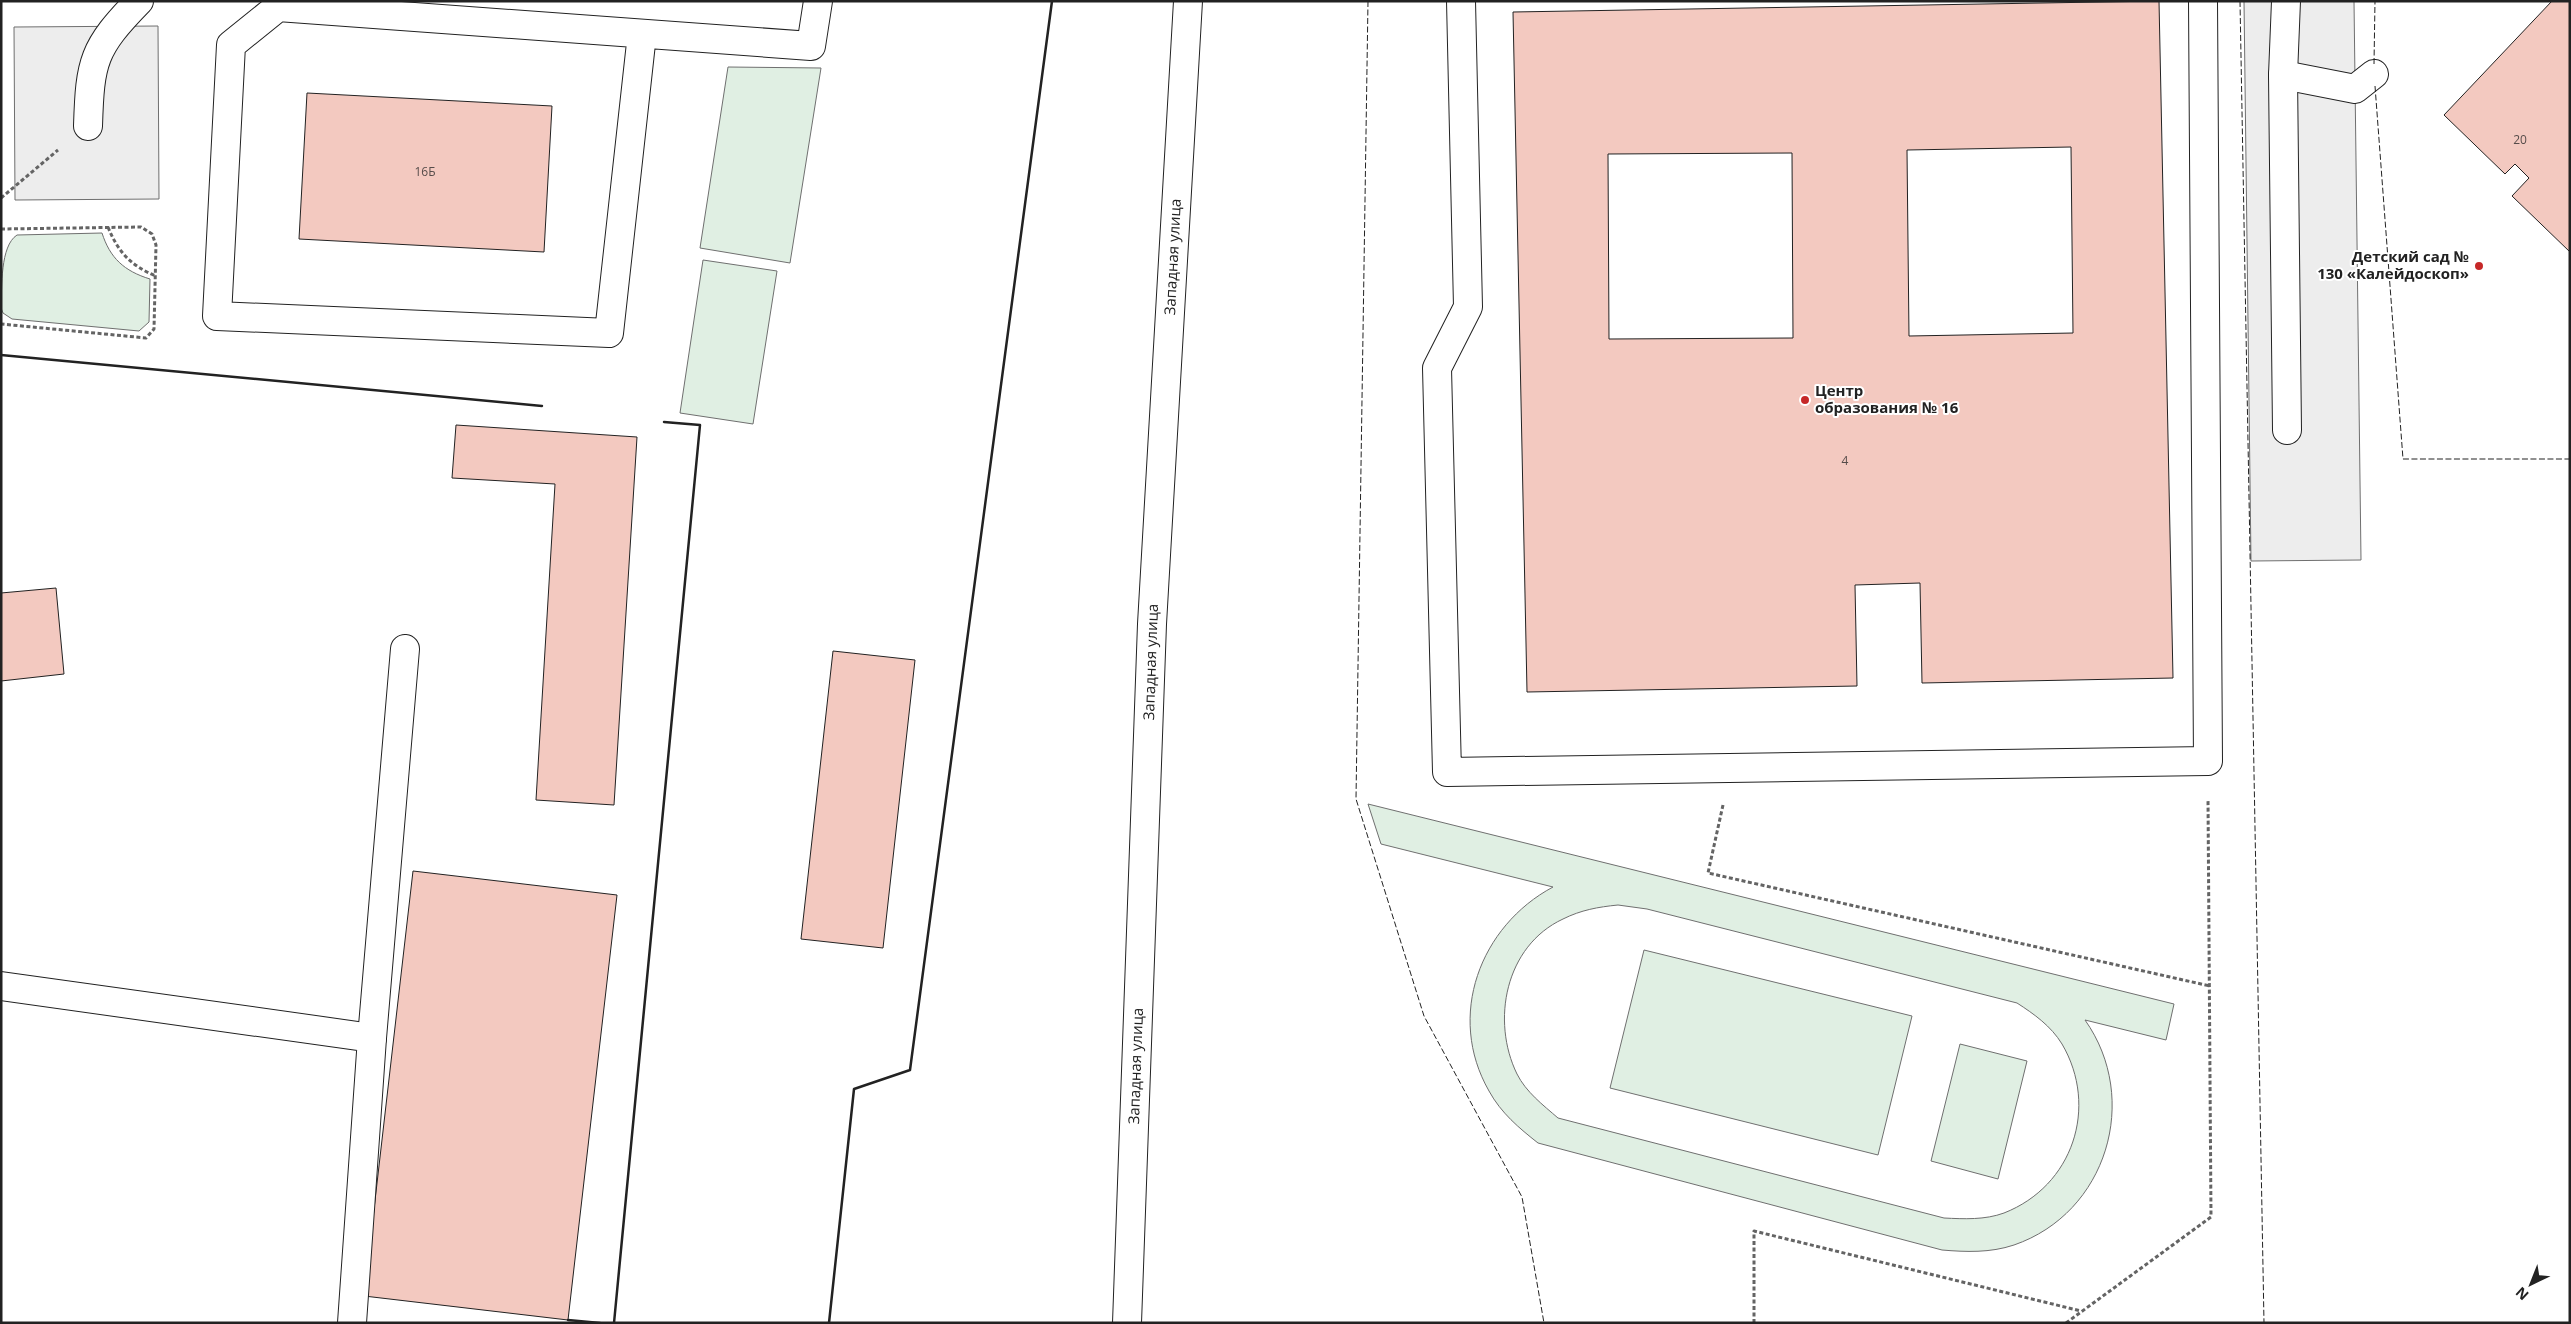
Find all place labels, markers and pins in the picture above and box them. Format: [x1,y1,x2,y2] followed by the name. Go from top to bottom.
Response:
[2317,246,2469,283] place label: Детский сад № 130 «Калейдоскоп»
[2473,260,2485,272] marker: Детский сад № 130 «Калейдоскоп»
[1815,380,1959,417] place label: Центр образования № 16
[1799,394,1811,406] marker: Центр образования № 16

